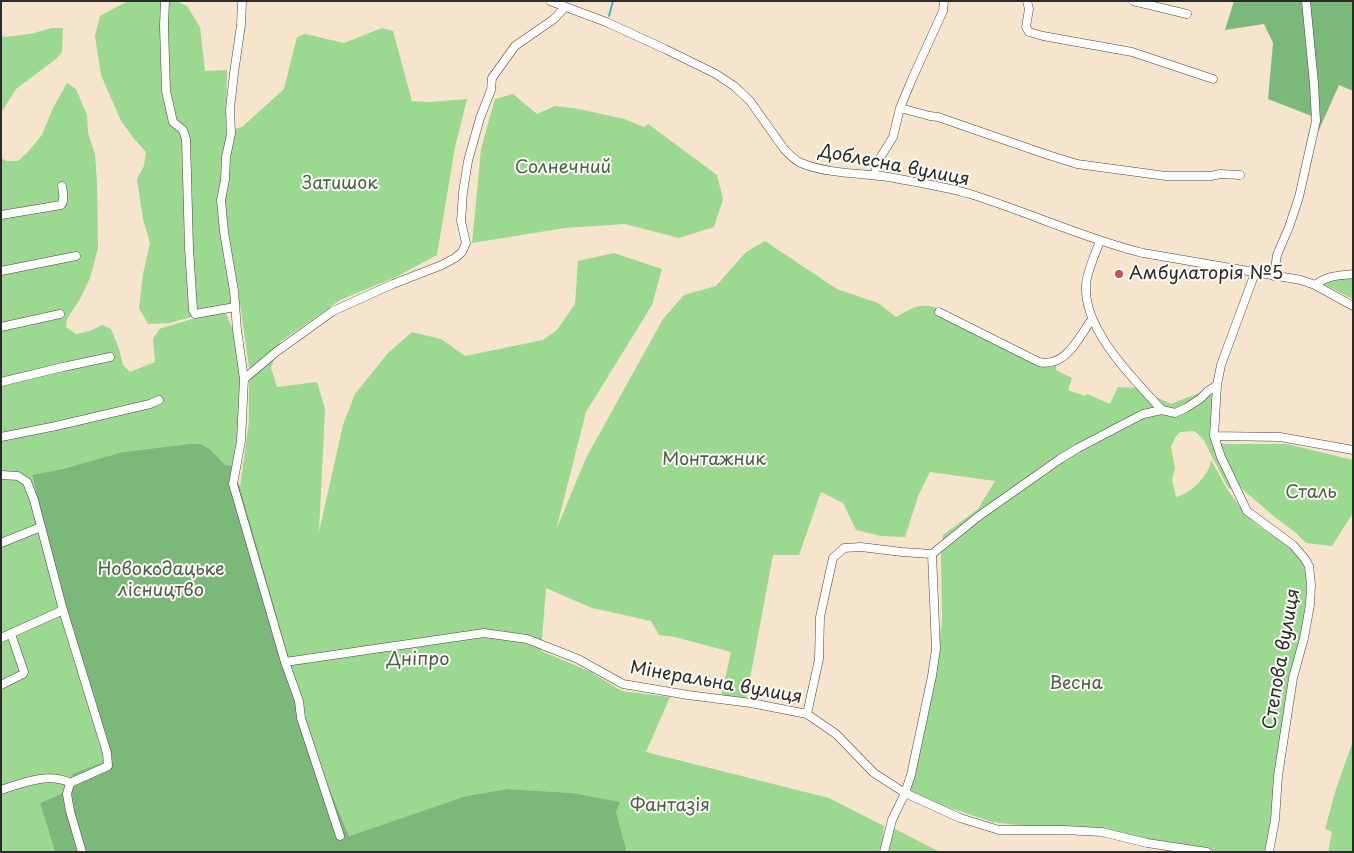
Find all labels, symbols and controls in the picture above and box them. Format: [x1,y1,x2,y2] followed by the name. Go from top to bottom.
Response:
[817,141,971,191] street label: Доблесна вулиця
[515,157,611,179] park label: Солнечний
[302,173,378,195] park label: Затишок
[1129,263,1283,285] place label: Амбулаторія №5
[1113,268,1125,280] marker: Амбулаторія №5
[662,449,766,471] park label: Монтажник
[1285,482,1337,504] park label: Сталь
[98,559,224,602] park label: Новокодацьке лісництво
[1259,587,1305,731] street label: Степова вулиця
[387,649,449,671] park label: Дніпро
[628,657,804,709] street label: Мінеральна вулиця
[1049,673,1103,695] park label: Весна
[630,795,710,817] park label: Фантазія

